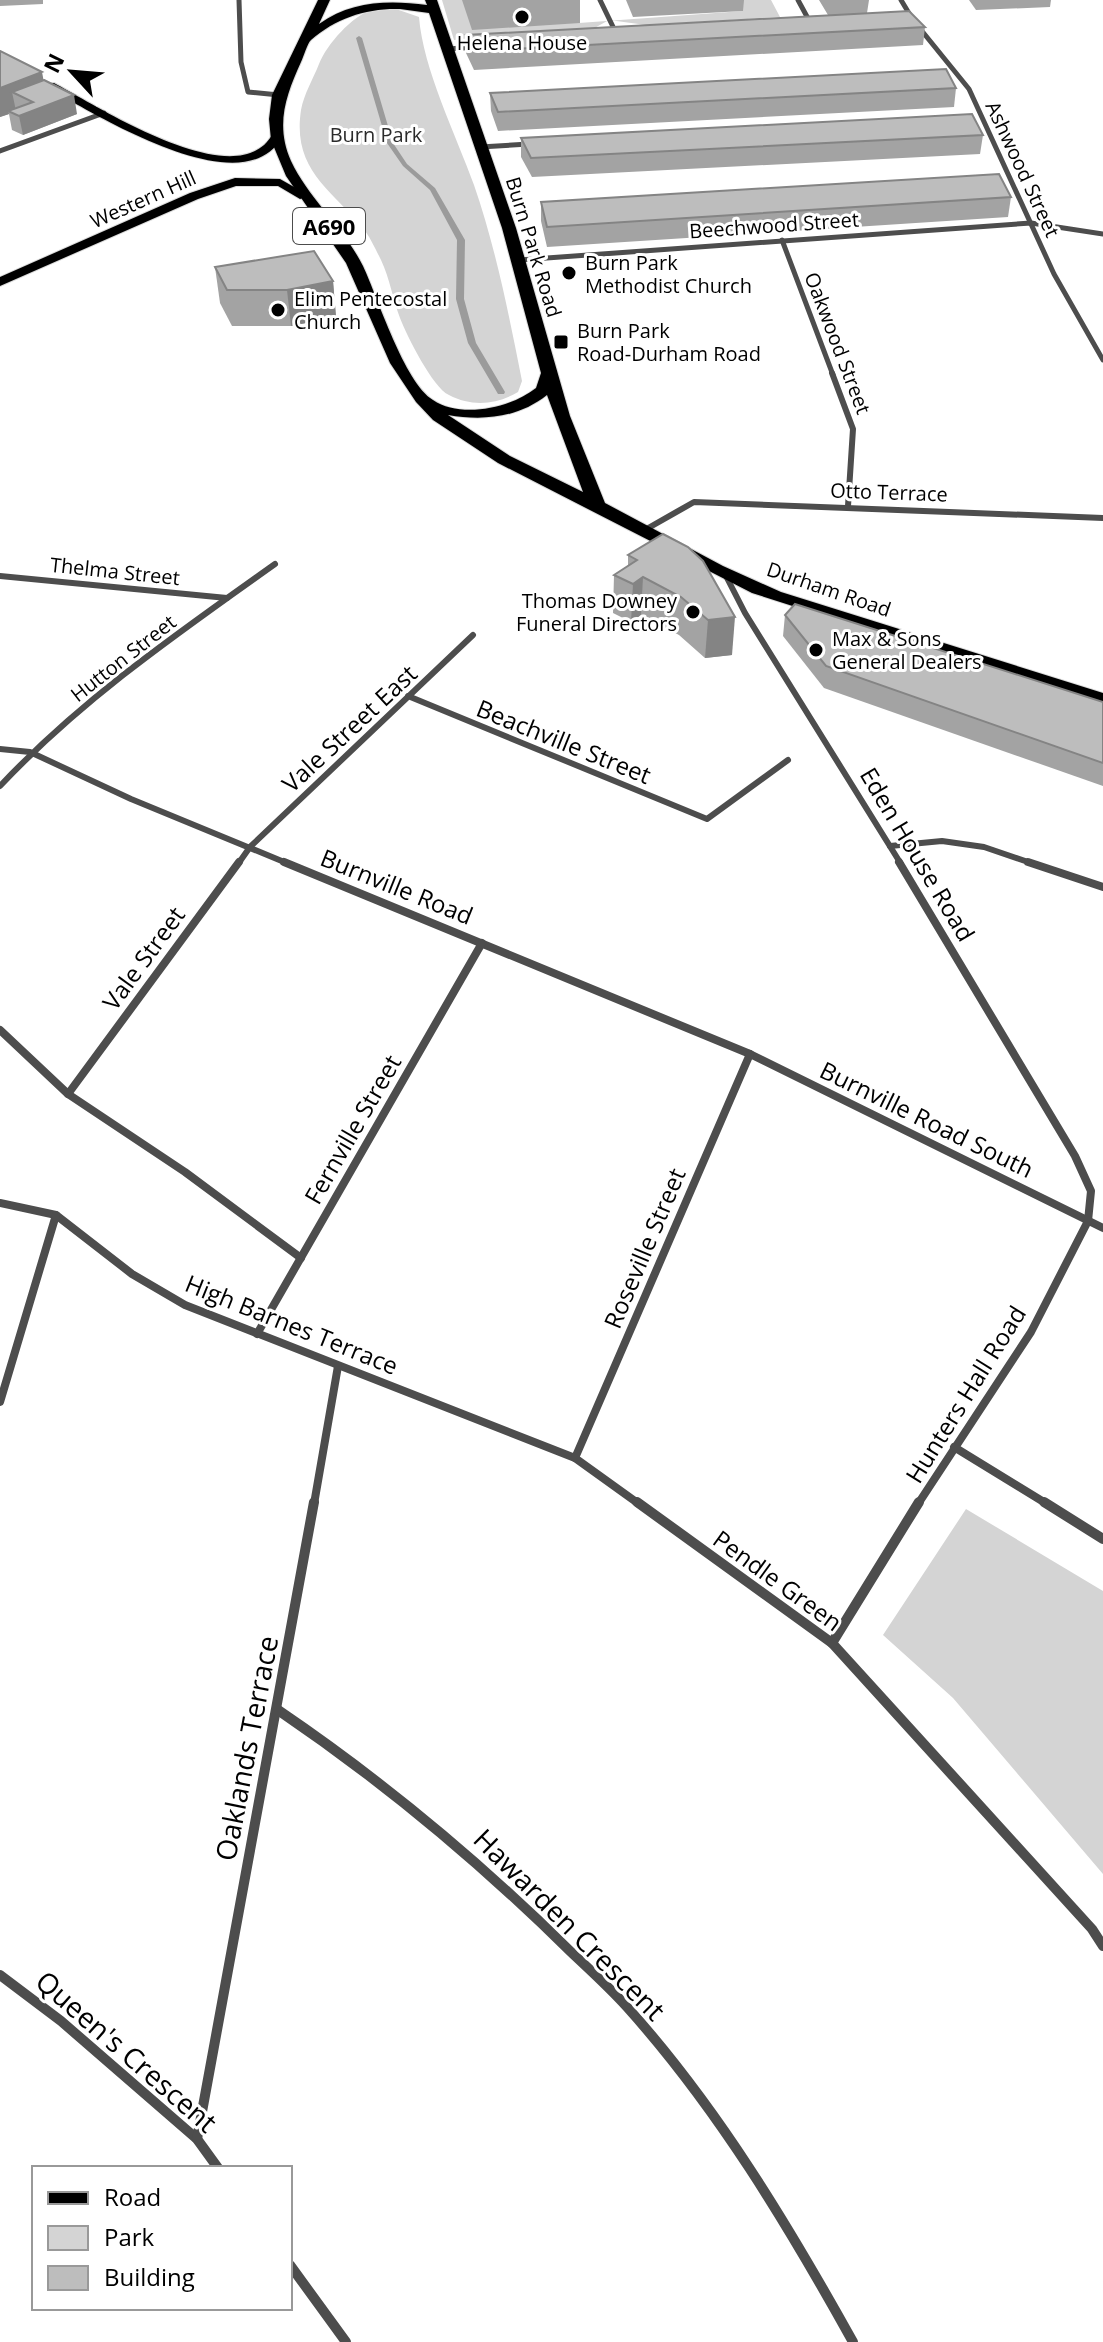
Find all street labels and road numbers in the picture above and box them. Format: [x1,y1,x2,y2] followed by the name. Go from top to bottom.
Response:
[980,97,1066,241] street label: Ashwood Street
[86,164,200,234] street label: Western Hill
[500,173,568,321] street label: Burn Park Road
[688,206,860,244] street label: Beechwood Street
[293,208,365,244] road number: A690
[799,268,877,418] street label: Oakwood Street
[830,476,948,508] street label: Otto Terrace
[49,551,181,591] street label: Thelma Street
[763,555,895,623] street label: Durham Road
[65,608,181,708] street label: Hutton Street
[274,657,424,799] street label: Vale Street East
[472,691,656,791] street label: Beachville Street
[853,761,983,947] street label: Eden House Road
[316,840,478,932] street label: Burnville Road
[94,900,192,1016] street label: Vale Street
[296,1048,408,1210] street label: Fernville Street
[815,1053,1039,1185] street label: Burnville Road South
[595,1163,693,1333] street label: Roseville Street
[181,1266,403,1382] street label: High Barnes Terrace
[897,1299,1033,1489] street label: Hunters Hall Road
[707,1522,849,1638] street label: Pendle Green
[206,1632,286,1864] street label: Oaklands Terrace
[466,1820,674,2028] street label: Hawarden Crescent
[28,1962,226,2140] street label: Queen's Crescent

